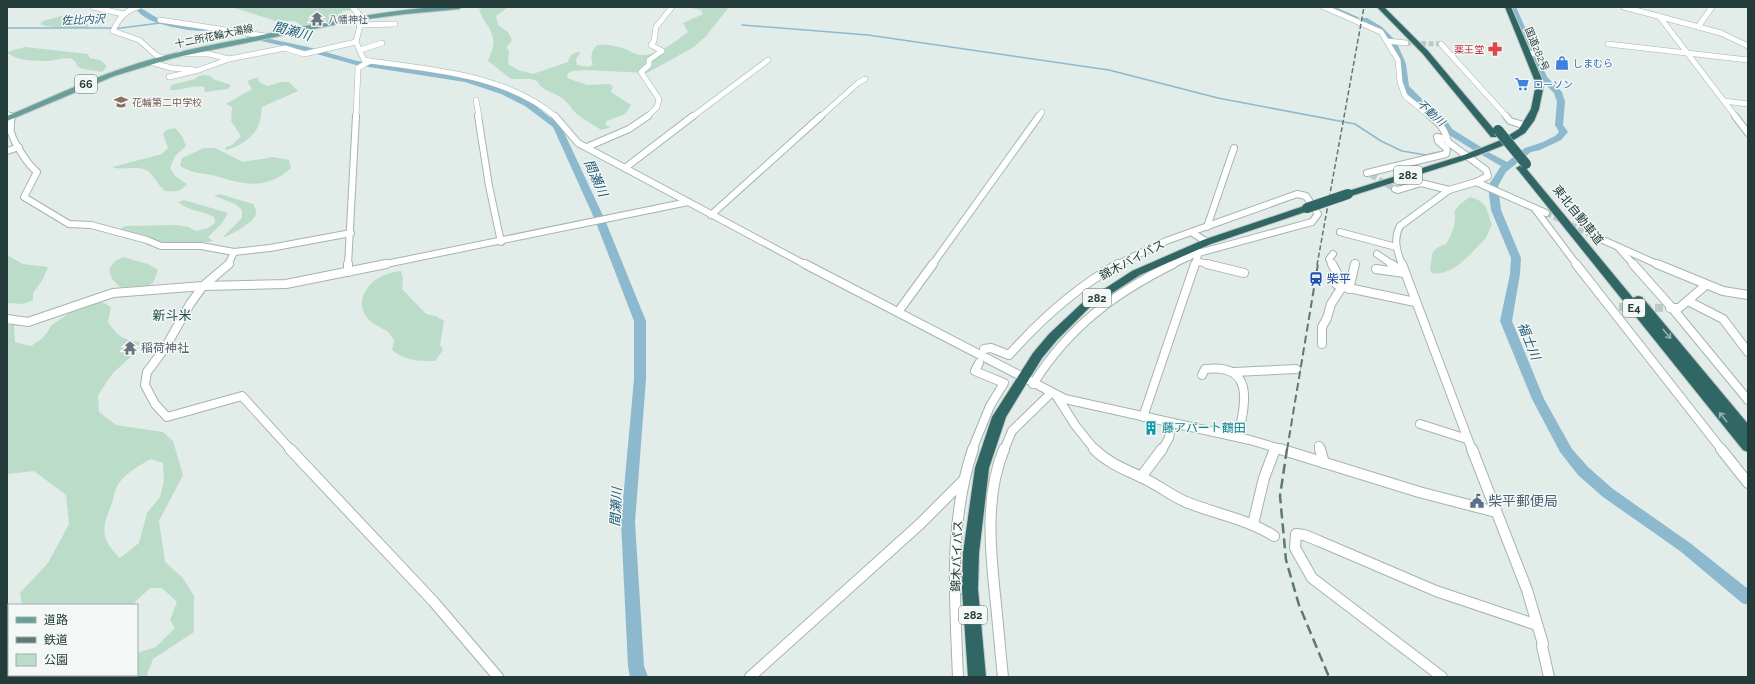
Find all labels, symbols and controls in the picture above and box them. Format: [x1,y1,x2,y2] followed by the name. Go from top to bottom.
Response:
[309,11,325,27] temple icon: 八幡神社
[61,13,107,27] water label: 佐比内沢
[328,14,368,25] place label: 八幡神社
[271,19,315,44] water label: 間瀬川
[174,22,254,50] street label: 十二所花輪大湯線
[1523,26,1551,72] street label: 国道282号
[1487,41,1503,57] pharmacy icon: 薬王堂
[1454,44,1484,55] place label: 薬王堂
[1554,55,1570,71] shop icon: しまむら
[1573,58,1613,69] place label: しまむら
[75,75,97,93] road number: 66
[1514,76,1530,92] supermarket icon: ローソン
[1533,79,1573,90] place label: ローソン
[113,94,129,110] school or university icon: 花輪第二中学校
[132,97,202,108] place label: 花輪第二中学校
[1414,97,1448,130] water label: 不動川
[581,157,612,201] water label: 間瀬川
[1394,166,1422,184] road number: 282
[1550,183,1606,247] street label: 東北自動車道
[1097,237,1167,283] street label: 錦木バイパス
[1308,271,1324,287] station icon: 柴平
[1327,272,1351,286] place label: 柴平
[1083,289,1111,307] road number: 282
[1623,299,1645,317] road number: E4
[152,308,192,323] district label: 新斗米
[1515,320,1544,364] water label: 福士川
[1662,328,1671,339] one-way arrow
[122,340,138,356] temple icon: 稲荷神社
[141,341,189,355] place label: 稲荷神社
[1719,412,1728,422] one-way arrow
[1143,420,1159,436] building icon: 藤アパート鶴田
[1162,421,1246,435] place label: 藤アパート鶴田
[607,485,625,527] water label: 間瀬川
[1469,493,1485,509] public building icon: 柴平郵便局
[1488,493,1558,509] place label: 柴平郵便局
[949,520,965,592] street label: 錦木バイパス
[8,604,138,676] legend
[959,606,987,624] road number: 282
[44,613,68,627] text: 道路
[44,633,68,647] text: 鉄道
[44,653,68,667] text: 公園

